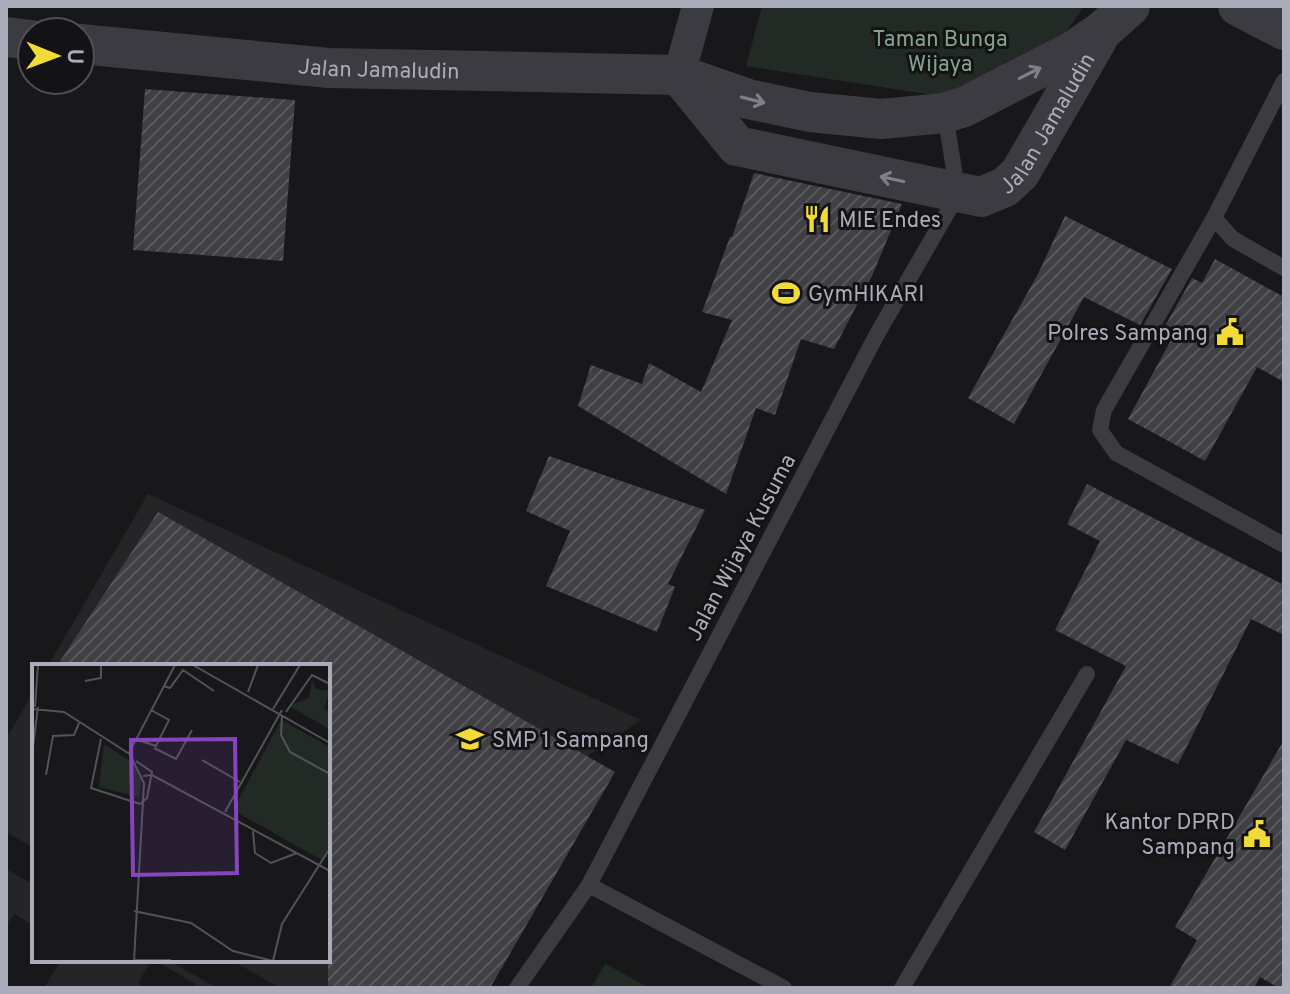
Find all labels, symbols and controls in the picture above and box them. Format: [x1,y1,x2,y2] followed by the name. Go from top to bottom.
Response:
[16,16,96,96] north arrow
[872,27,1008,79] park label: Taman Bunga Wijaya
[60,48,87,64] text: U
[995,49,1103,201] street label: Jalan Jamaludin
[297,54,460,87] street label: Jalan Jamaludin
[1017,65,1041,80] one-way arrow
[740,93,765,108] one-way arrow
[879,171,905,186] one-way arrow
[802,204,832,234] restaurant icon: MIE Endes
[839,208,941,235] place label: MIE Endes
[771,278,801,308] sports icon: GymHIKARI
[808,282,924,309] place label: GymHIKARI
[1215,317,1245,347] public building icon: Polres Sampang
[1047,321,1208,348] place label: Polres Sampang
[681,450,803,646] street label: Jalan Wijaya Kusuma
[32,664,330,962] inset map
[455,724,485,754] school or university icon: SMP 1 Sampang
[492,728,649,755] place label: SMP 1 Sampang
[1105,810,1235,862] place label: Kantor DPRD Sampang
[1242,819,1272,849] public building icon: Kantor DPRD Sampang

